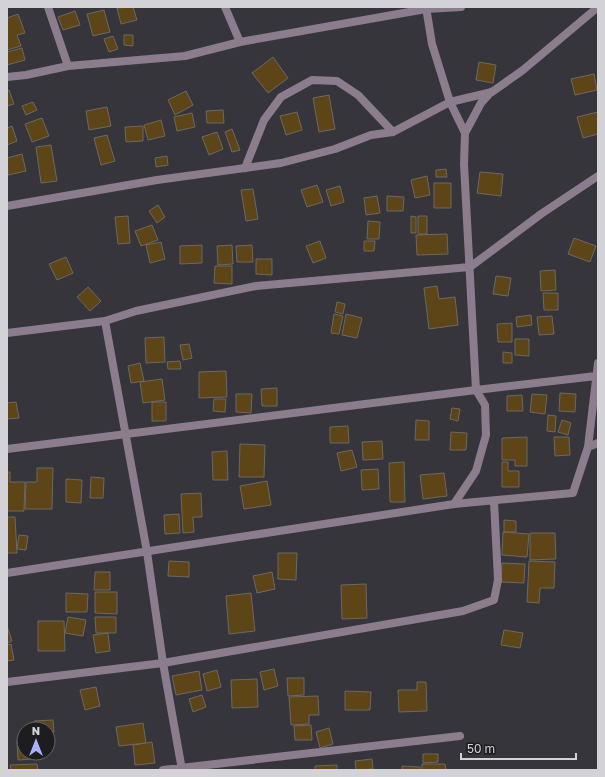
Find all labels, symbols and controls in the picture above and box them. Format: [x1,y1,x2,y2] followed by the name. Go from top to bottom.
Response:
[16,721,56,761] north arrow
[32,724,40,737] text: N
[461,735,576,761] scale bar
[467,741,495,756] text: 50 m

